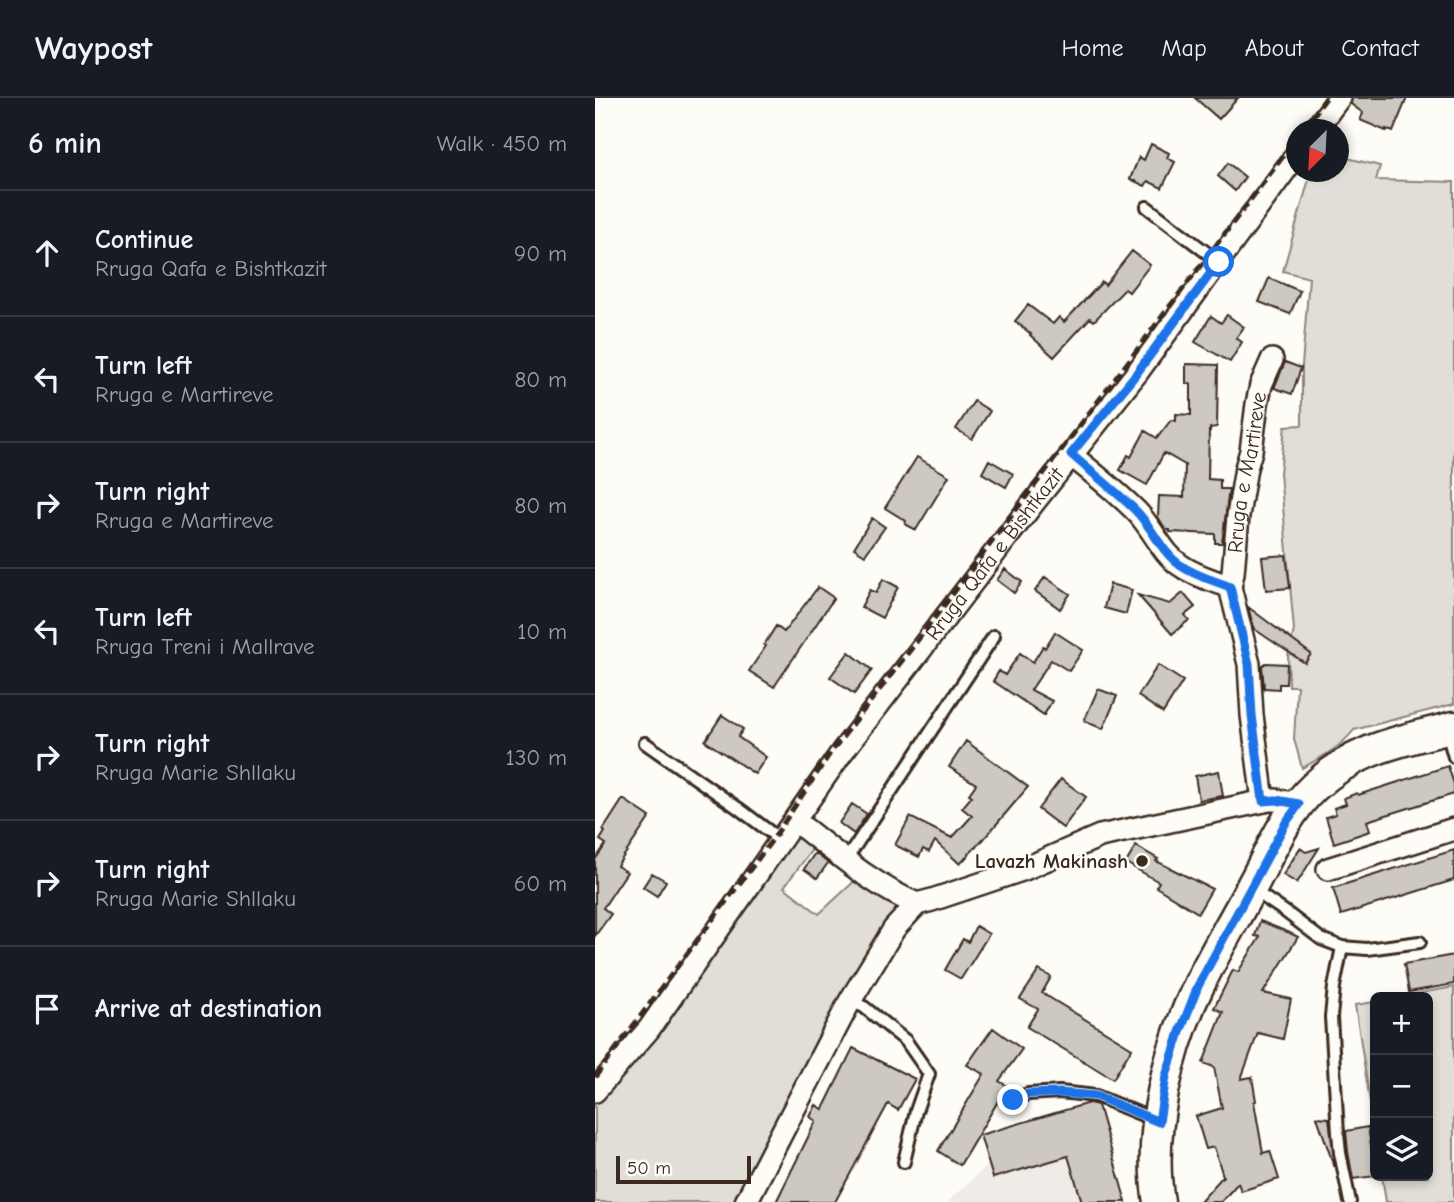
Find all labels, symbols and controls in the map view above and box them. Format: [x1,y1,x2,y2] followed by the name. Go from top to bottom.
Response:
[35,29,152,67] text: Waypost
[1062,34,1123,62] text: Home
[1161,34,1207,62] text: Map
[1245,34,1303,62] text: About
[1341,34,1419,62] text: Contact
[1286,119,1349,182] north arrow
[28,126,102,161] text: 6 min
[437,130,567,157] text: Walk · 450 m
[95,225,193,255] text: Continue
[28,234,66,272] icon: ahead
[514,240,567,267] text: 90 m
[1203,246,1234,277] route start
[95,255,327,282] text: Rruga Qafa e Bishtkazit
[95,351,192,381] text: Turn left
[28,360,66,398] icon: left
[514,366,567,393] text: 80 m
[95,381,274,408] text: Rruga e Martireve
[1223,390,1271,554] street label: Rruga e Martireve
[920,462,1069,645] street label: Rruga Qafa e Bishtkazit
[95,477,209,507] text: Turn right
[28,486,66,524] icon: right
[514,492,567,519] text: 80 m
[95,507,274,534] text: Rruga e Martireve
[95,603,192,633] text: Turn left
[28,612,66,650] icon: left
[517,618,567,645] text: 10 m
[95,633,315,660] text: Rruga Treni i Mallrave
[95,729,209,759] text: Turn right
[28,738,66,776] icon: right
[506,744,567,771] text: 130 m
[95,759,296,786] text: Rruga Marie Shllaku
[975,849,1128,873] place label: Lavazh Makinash
[1134,853,1150,869] marker: Lavazh Makinash
[95,855,209,885] text: Turn right
[28,864,66,902] icon: right
[514,870,567,897] text: 60 m
[95,885,296,912] text: Rruga Marie Shllaku
[28,990,66,1028] icon: arrive
[1370,992,1433,1181] map controls
[1370,992,1433,1055] button: +
[95,994,322,1024] text: Arrive at destination
[1370,1055,1433,1118] button: −
[997,1084,1028,1115] route end
[1370,1118,1433,1181] button: layers
[616,1153,751,1185] scale bar
[627,1157,671,1179] text: 50 m

